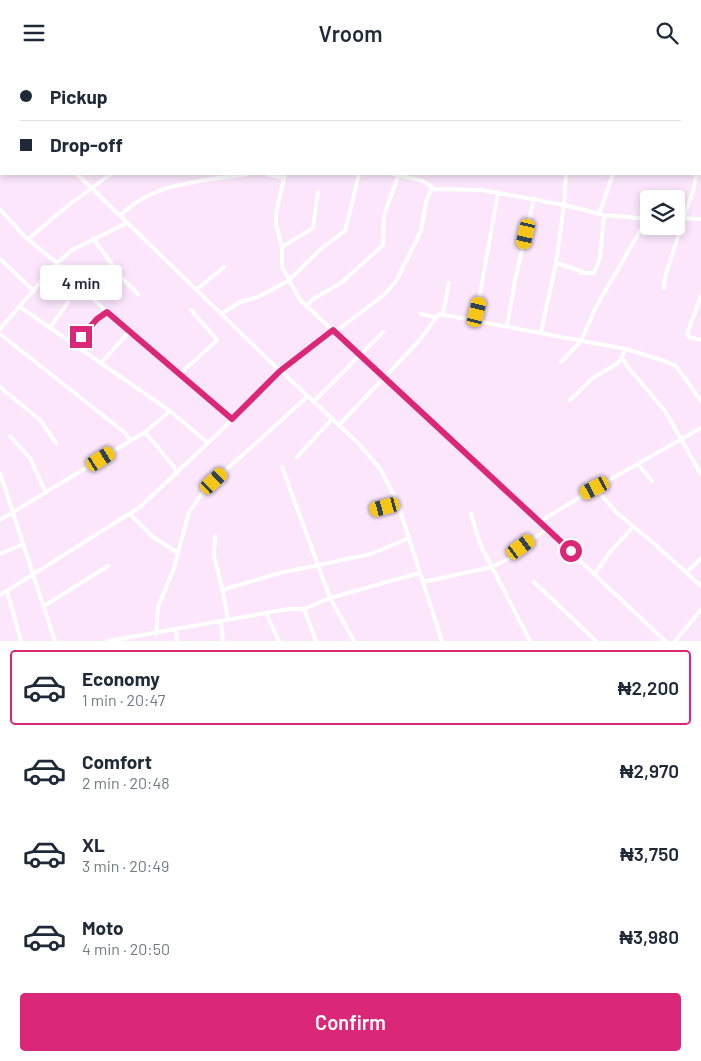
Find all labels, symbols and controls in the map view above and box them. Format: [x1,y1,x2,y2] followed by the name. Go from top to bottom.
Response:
[20,19,48,47] icon: menu
[653,19,681,47] icon: search
[319,20,382,46] text: Vroom
[50,85,108,108] text: Pickup
[50,133,123,156] text: Drop-off
[640,190,685,235] map controls
[640,190,685,235] button: layers
[515,218,536,250] car
[40,265,122,299] callout: 4 min
[62,273,100,292] text: 4 min
[466,296,487,328] car
[70,326,92,348] route end
[84,445,117,473] car
[197,465,230,497] car
[578,475,611,501] car
[368,496,401,518] car
[504,532,537,562] car
[560,540,582,562] route start
[22,665,67,710] icon: car
[82,667,160,690] text: Economy
[618,676,679,699] text: ₦2,200
[82,690,165,709] text: 1 min · 20:47
[22,748,67,793] icon: car
[82,750,152,773] text: Comfort
[620,759,679,782] text: ₦2,970
[82,773,170,792] text: 2 min · 20:48
[22,831,67,876] icon: car
[82,833,105,856] text: XL
[620,842,679,865] text: ₦3,750
[82,856,169,875] text: 3 min · 20:49
[22,914,67,959] icon: car
[82,916,124,939] text: Moto
[619,925,679,948] text: ₦3,980
[82,939,170,958] text: 4 min · 20:50
[20,993,681,1051] button: Confirm

